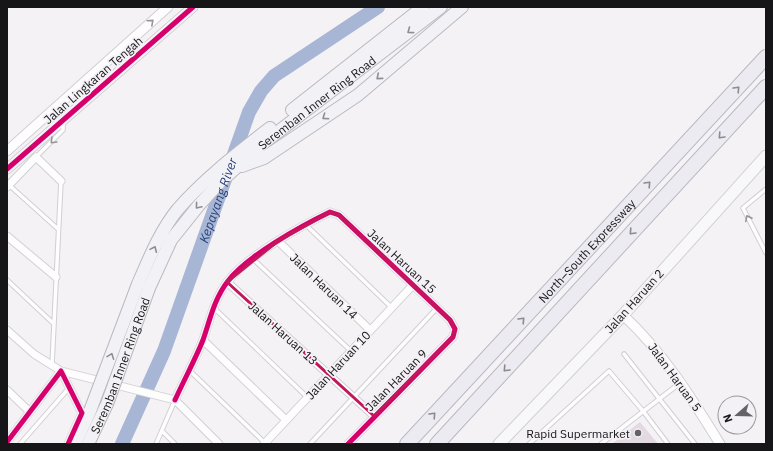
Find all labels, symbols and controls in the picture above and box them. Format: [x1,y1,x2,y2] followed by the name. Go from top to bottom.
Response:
[146,19,154,27] one-way arrow
[407,26,414,33] one-way arrow
[40,33,146,127] street label: Jalan Lingkaran Tengah
[254,52,379,152] street label: Seremban Inner Ring Road
[376,73,384,80] one-way arrow
[732,86,740,94] one-way arrow
[323,112,330,119] one-way arrow
[718,132,725,139] one-way arrow
[50,136,58,144] one-way arrow
[195,154,241,245] water label: Kepayang River
[644,181,651,189] one-way arrow
[535,195,638,305] street label: North–South Expressway
[195,202,202,209] one-way arrow
[746,214,753,222] one-way arrow
[365,225,439,297] street label: Jalan Haruan 15
[630,227,637,235] one-way arrow
[149,245,157,253] one-way arrow
[287,250,361,322] street label: Jalan Haruan 14
[601,266,667,336] street label: Jalan Haruan 2
[87,295,153,436] street label: Seremban Inner Ring Road
[245,298,321,368] street label: Jalan Haruan 13
[517,317,525,325] one-way arrow
[302,328,374,402] street label: Jalan Haruan 10
[645,340,705,414] street label: Jalan Haruan 5
[362,346,430,414] street label: Jalan Haruan 9
[106,353,114,360] one-way arrow
[504,364,511,371] one-way arrow
[717,395,757,435] north arrow
[720,412,736,425] text: N
[429,413,436,420] one-way arrow
[526,426,630,441] place label: Rapid Supermarket
[633,428,643,438] marker: Rapid Supermarket

